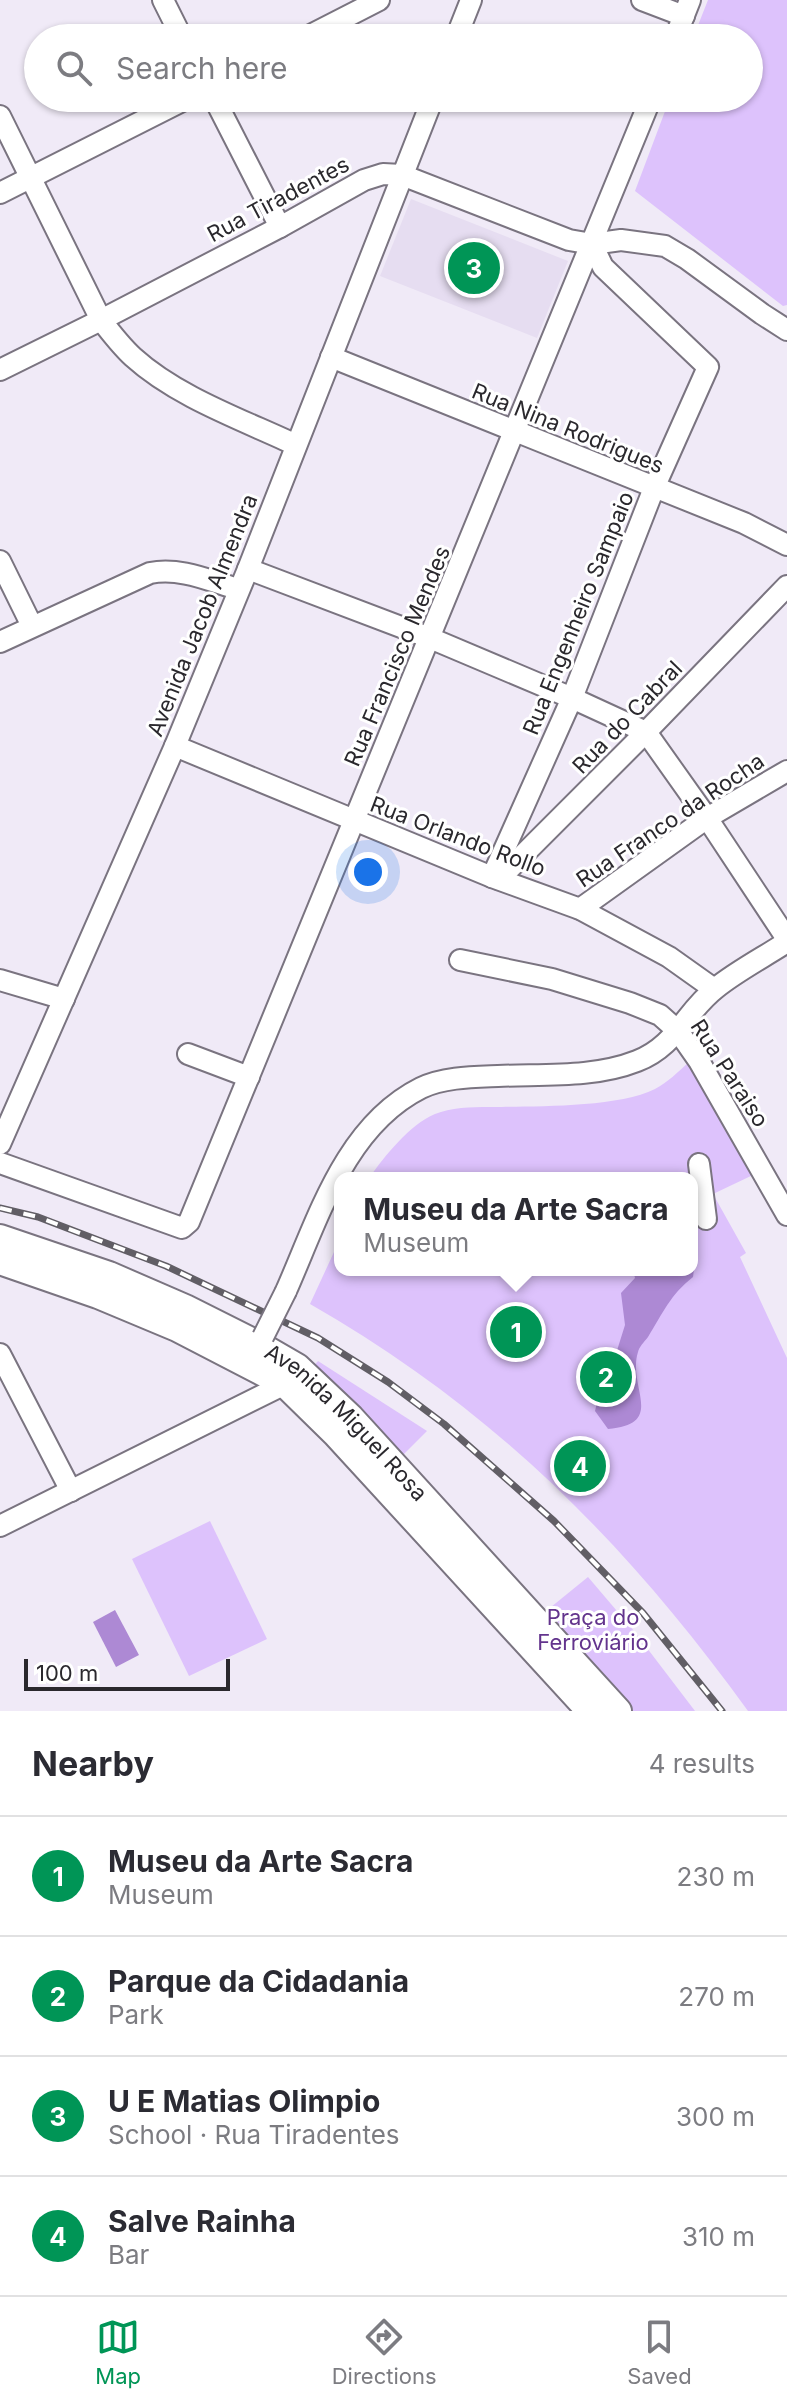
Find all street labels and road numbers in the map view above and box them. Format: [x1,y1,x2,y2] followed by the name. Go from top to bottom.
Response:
[203,151,353,247] street label: Rua Tiradentes
[468,378,668,478] street label: Rua Nina Rodrigues
[517,488,639,738] street label: Rua Engenheiro Sampaio
[141,490,263,740] street label: Avenida Jacob Almendra
[339,542,455,770] street label: Rua Francisco Mendes
[567,655,687,779] street label: Rua do Cabral
[571,748,769,892] street label: Rua Franco da Rocha
[367,791,549,881] street label: Rua Orlando Rollo
[686,1014,774,1132] street label: Rua Paraiso
[261,1338,433,1506] street label: Avenida Miguel Rosa

